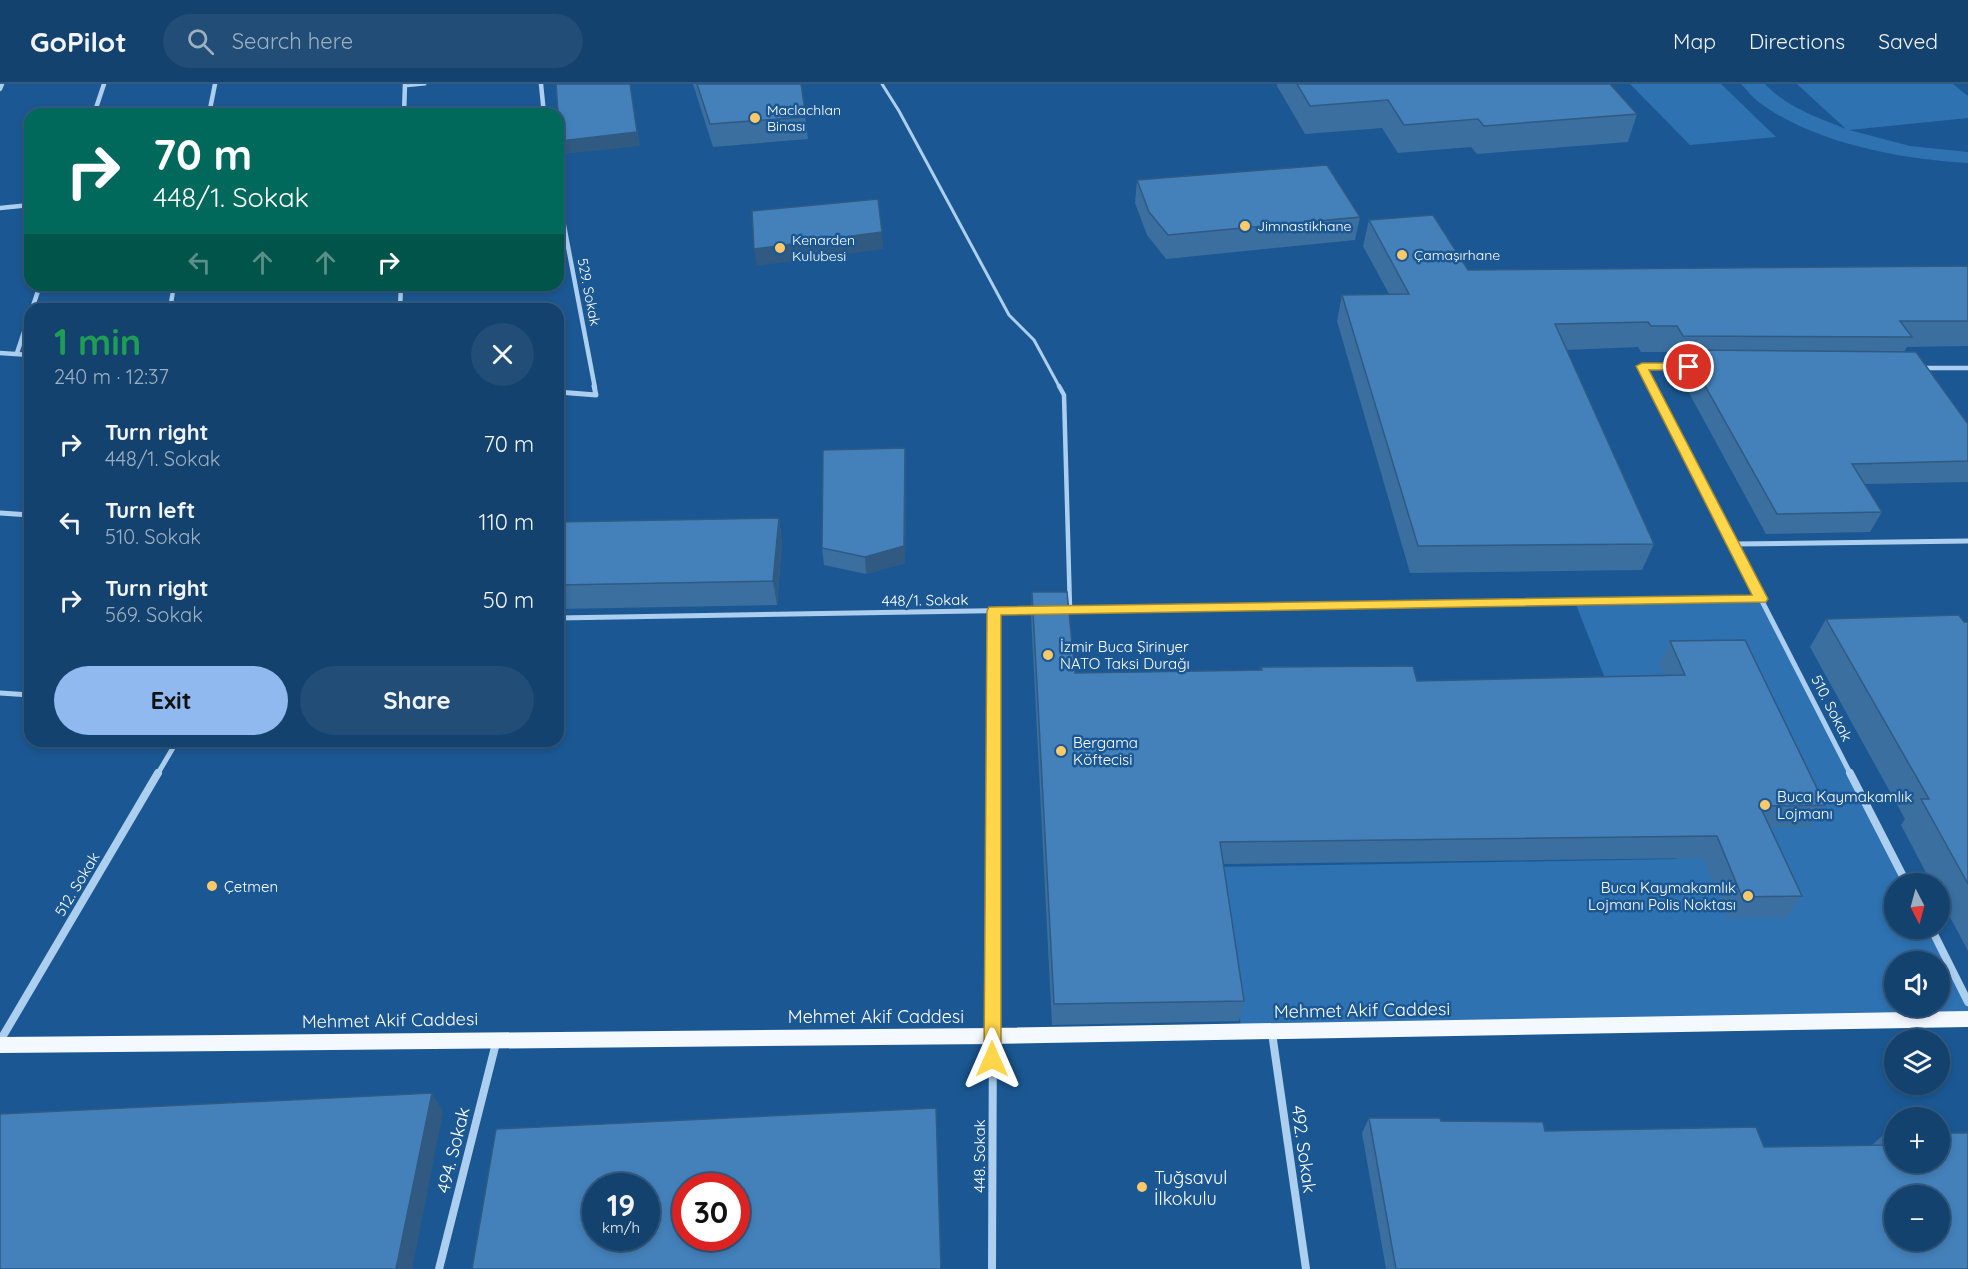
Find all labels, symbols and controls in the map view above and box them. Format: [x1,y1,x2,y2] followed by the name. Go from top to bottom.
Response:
[163,14,583,68] search box
[30,24,127,59] text: GoPilot
[184,25,217,58] icon: search
[232,27,353,55] text: Search here
[1673,28,1716,54] text: Map
[1749,28,1845,54] text: Directions
[1878,28,1938,54] text: Saved
[767,101,841,135] place label: Maclachlan Binası
[748,111,762,125] marker: Maclachlan Binası
[153,128,252,181] text: 70 m
[54,132,132,210] icon: right
[153,180,309,214] text: 448/1. Sokak
[1257,217,1352,235] place label: Jimnastikhane
[1238,219,1252,233] marker: Jimnastikhane
[792,231,855,265] place label: Kenarden Kulubesi
[773,241,787,255] marker: Kenarden Kulubesi
[183,246,216,279] icon: left
[246,246,279,279] icon: ahead
[309,246,342,279] icon: ahead
[372,246,405,279] icon: right
[1414,246,1500,264] place label: Çamaşırhane
[1395,248,1409,262] marker: Çamaşırhane
[574,257,604,327] street label: 529. Sokak
[54,319,141,364] text: 1 min
[471,323,534,386] button: close
[1663,341,1714,392] pin
[1672,350,1705,383] icon: arrive
[54,364,169,389] text: 240 m · 12:37
[105,418,209,446] text: Turn right
[54,428,87,461] icon: right
[484,430,534,458] text: 70 m
[105,446,221,471] text: 448/1. Sokak
[105,496,195,524] text: Turn left
[54,506,87,539] icon: left
[479,508,534,536] text: 110 m
[105,524,201,549] text: 510. Sokak
[105,574,209,602] text: Turn right
[54,584,87,617] icon: right
[483,586,534,614] text: 50 m
[882,590,968,610] street label: 448/1. Sokak
[105,602,203,627] text: 569. Sokak
[1060,637,1190,673] place label: İzmir Buca Şirinyer NATO Taksi Durağı
[1041,648,1055,662] marker: İzmir Buca Şirinyer NATO Taksi Durağı
[54,666,288,735] button: Exit
[300,666,534,735] button: Share
[1807,672,1857,744] street label: 510. Sokak
[1073,733,1138,769] place label: Bergama Köftecisi
[1054,744,1068,758] marker: Bergama Köftecisi
[1777,787,1912,823] place label: Buca Kaymakamlık Lojmanı
[1758,798,1772,812] marker: Buca Kaymakamlık Lojmanı
[50,848,104,920] street label: 512. Sokak
[1884,873,1950,939] north arrow
[1884,873,1950,1251] map controls
[224,877,278,896] place label: Çetmen
[1588,878,1736,914] place label: Buca Kaymakamlık Lojmanı Polis Noktası
[205,879,219,893] marker: Çetmen
[1741,889,1755,903] marker: Buca Kaymakamlık Lojmanı Polis Noktası
[1884,951,1950,1017] button: sound
[1274,997,1450,1023] street label: Mehmet Akif Caddesi
[788,1005,964,1028] street label: Mehmet Akif Caddesi
[302,1007,478,1033] street label: Mehmet Akif Caddesi
[960,1027,1024,1091] position arrow
[1884,1029,1950,1095] button: layers
[1286,1104,1322,1194] street label: 492. Sokak
[431,1105,475,1195] street label: 494. Sokak
[1884,1107,1950,1173] button: +
[970,1119,989,1193] street label: 448. Sokak
[1154,1166,1227,1210] place label: Tuğsavul İlkokulu
[672,1173,750,1251] speed limit sign: 30
[1135,1180,1149,1194] marker: Tuğsavul İlkokulu
[1884,1185,1950,1251] button: −
[607,1186,635,1224] text: 19
[602,1218,640,1237] text: km/h

